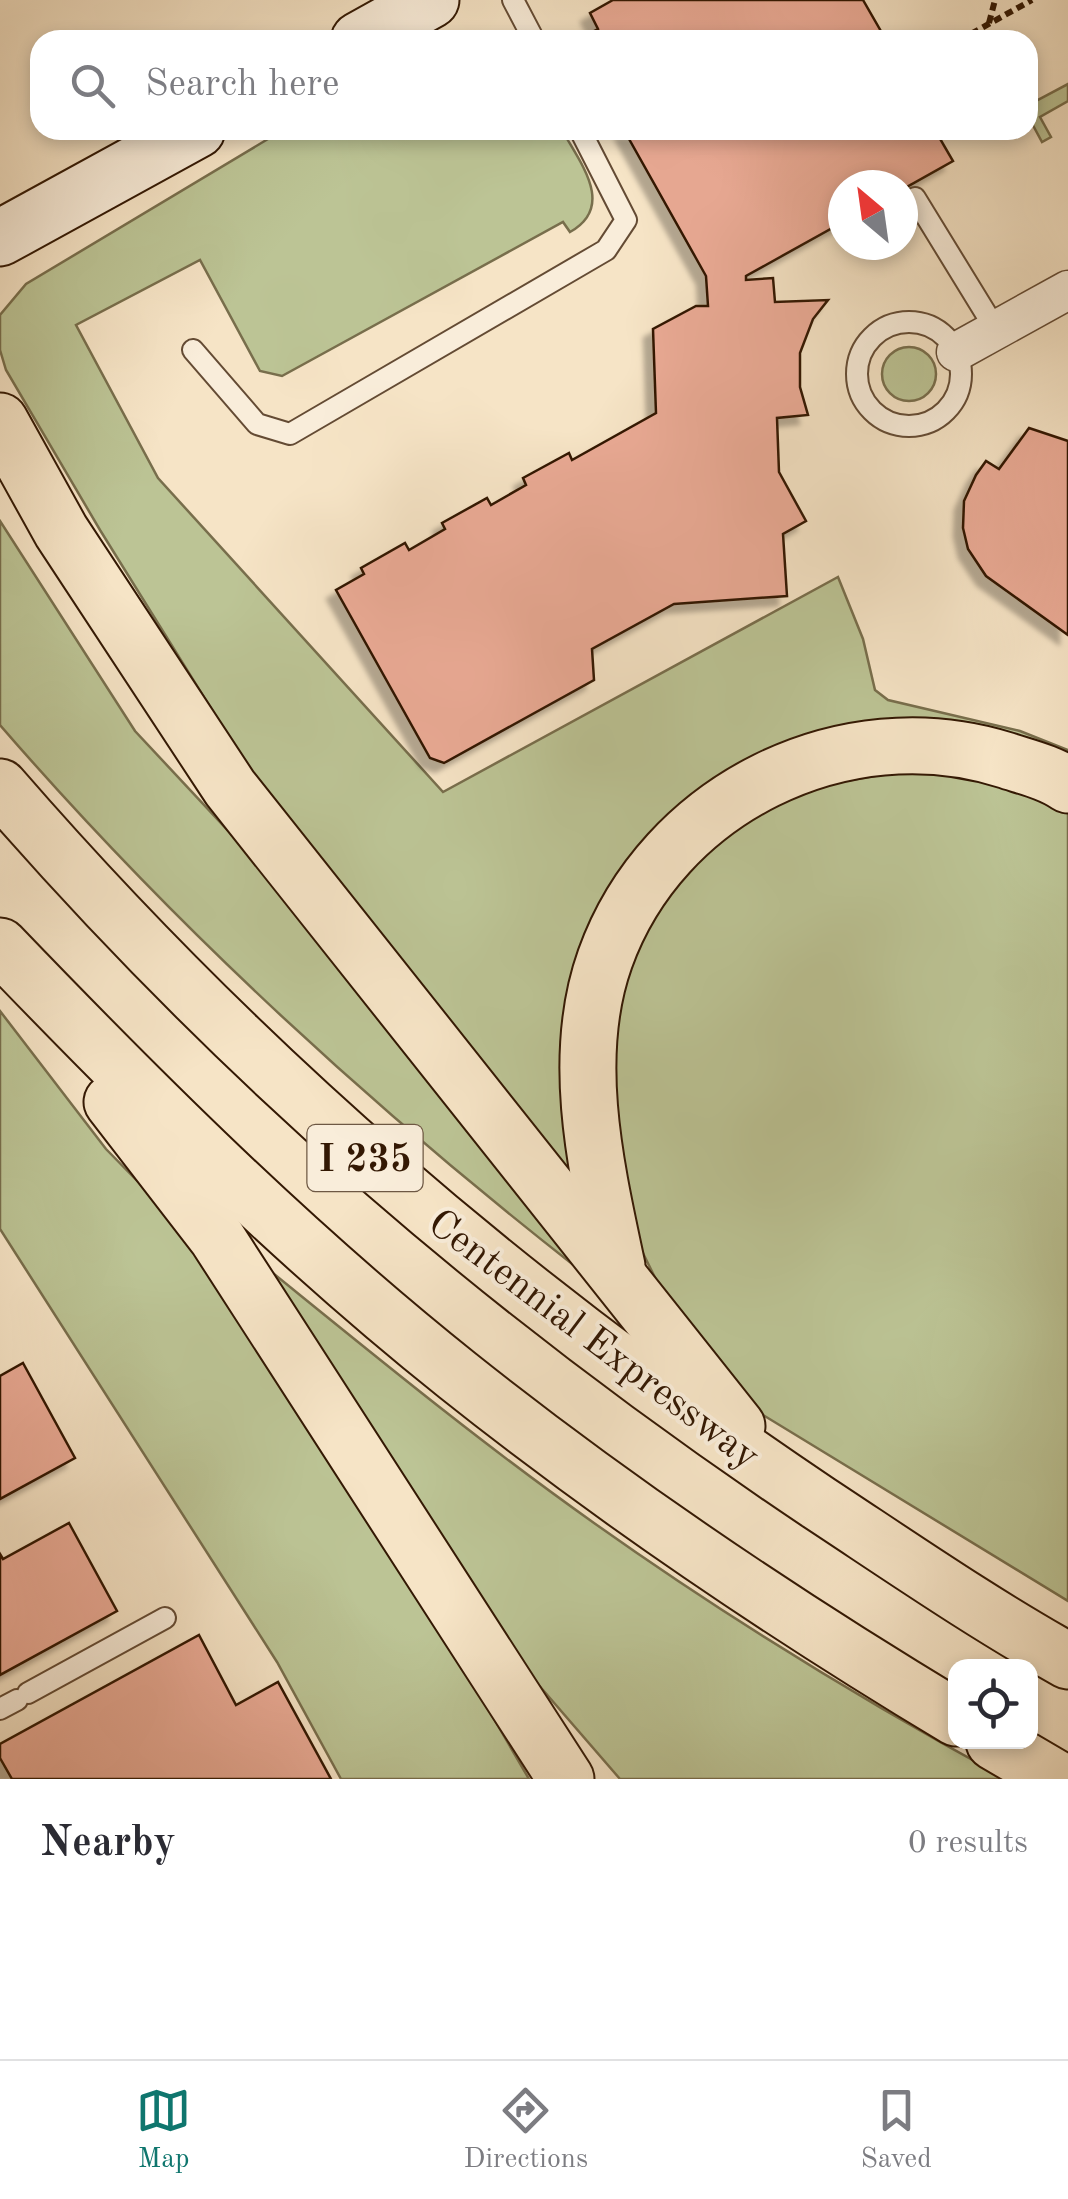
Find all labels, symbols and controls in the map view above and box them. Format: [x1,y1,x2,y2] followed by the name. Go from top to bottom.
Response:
[30,30,1038,140] search box
[65,58,120,113] icon: search
[145,66,340,104] text: Search here
[828,170,918,260] north arrow
[308,1125,422,1191] road number: I 235
[419,1204,766,1479] street label: Centennial Expressway
[948,1659,1038,1749] map controls
[948,1659,1038,1749] button: locate
[40,1823,176,1865] text: Nearby
[908,1828,1028,1860] text: 0 results
[136,2083,191,2178] tab: Map
[464,2083,588,2178] tab: Directions
[860,2083,932,2178] tab: Saved

